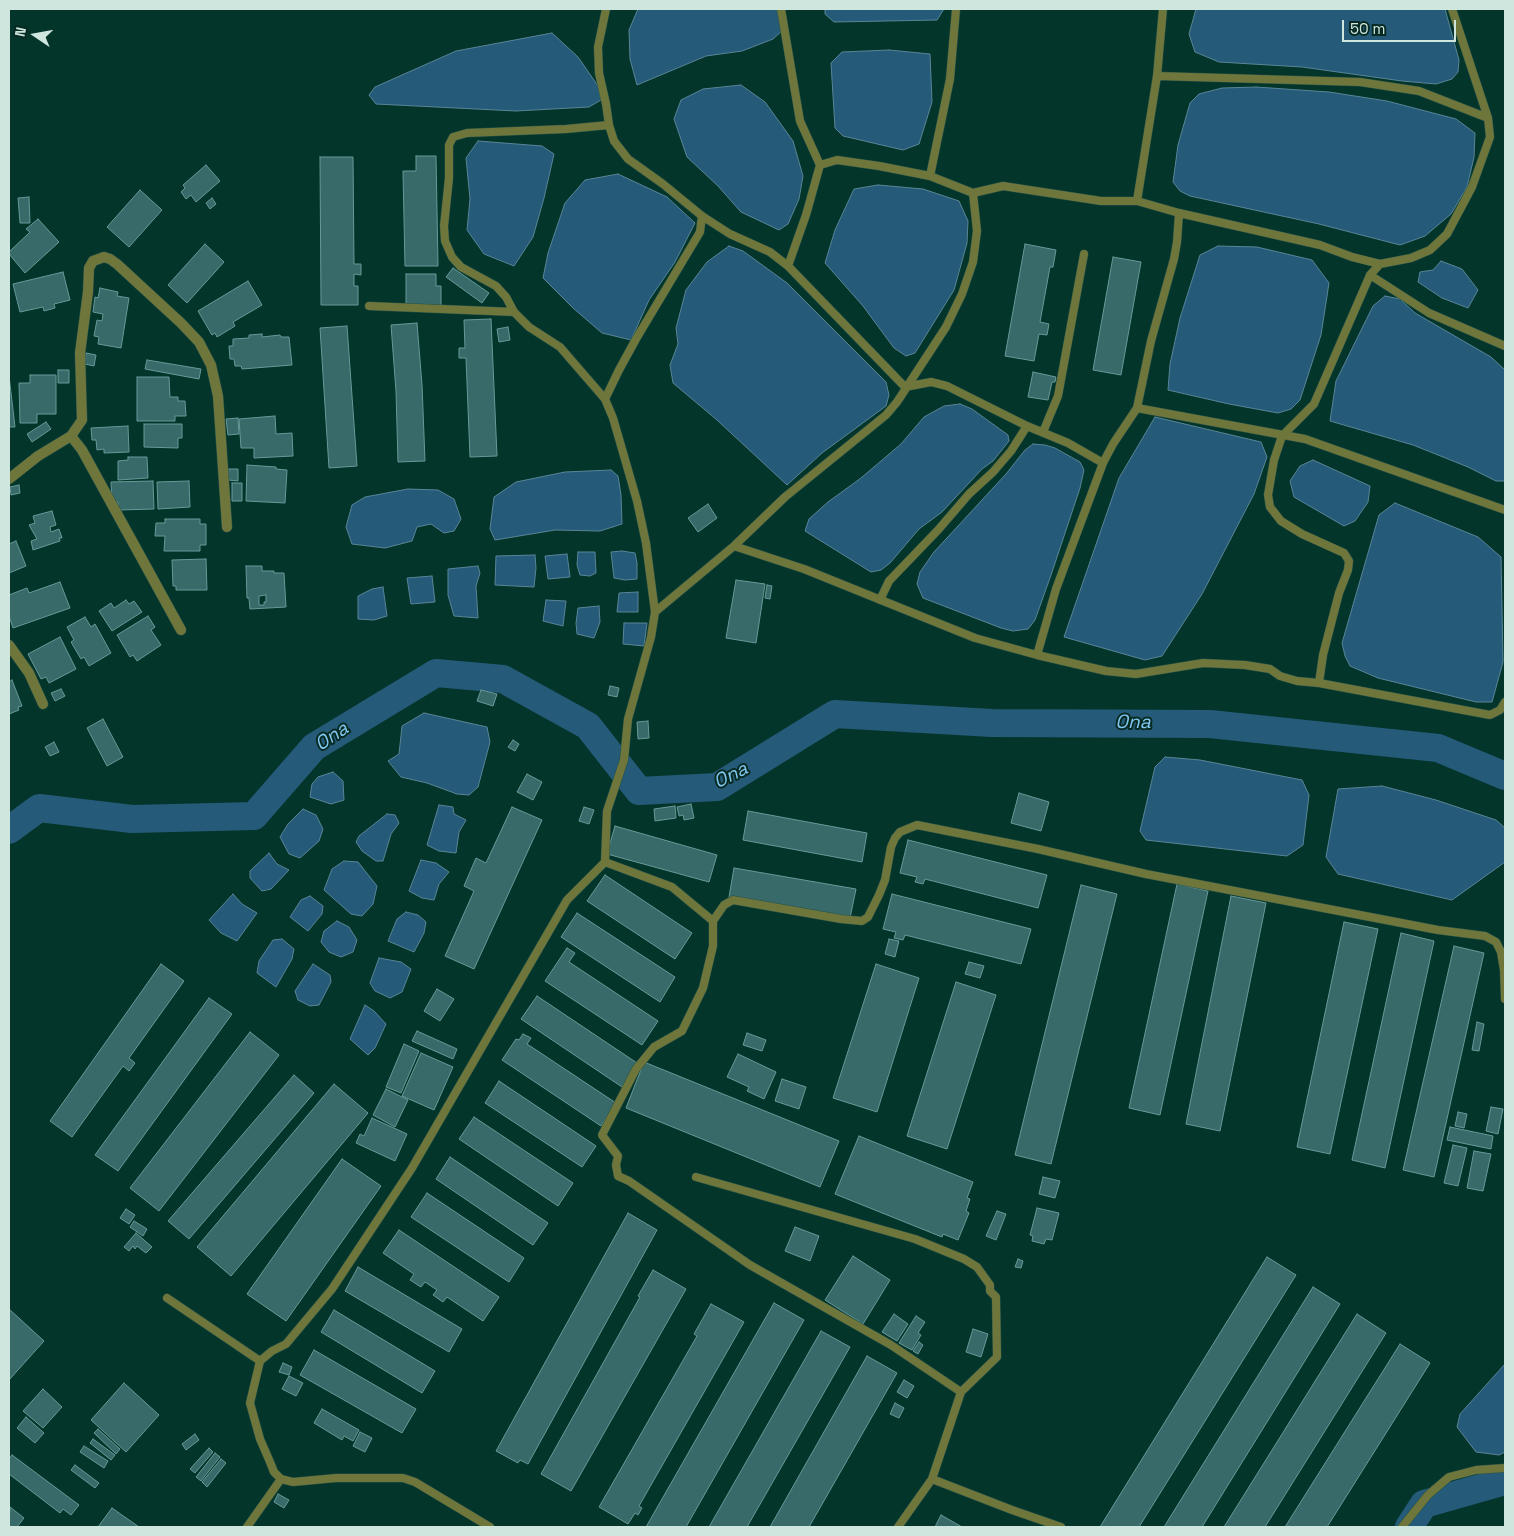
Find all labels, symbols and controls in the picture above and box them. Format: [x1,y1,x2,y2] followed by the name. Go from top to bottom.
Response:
[10,10,60,60] north arrow
[1344,10,1458,42] scale bar
[1350,19,1385,38] text: 50 m
[11,25,30,38] text: N
[1115,712,1151,734] water label: Ona
[311,718,353,756] water label: Ona
[710,758,752,794] water label: Ona

